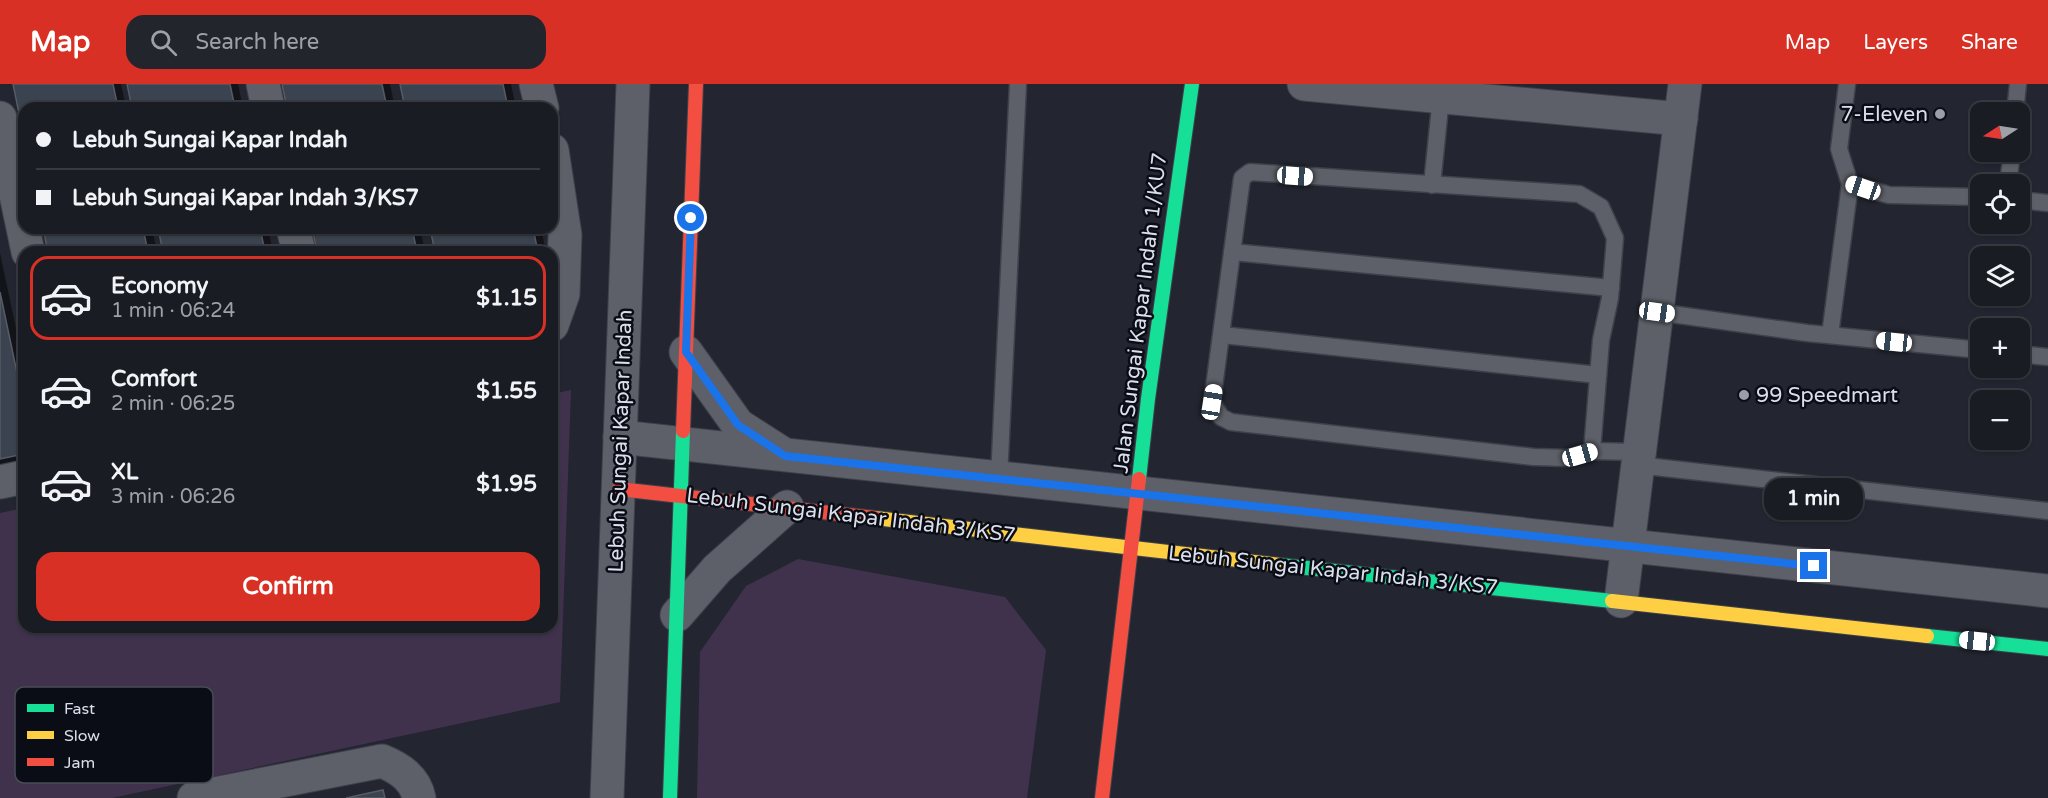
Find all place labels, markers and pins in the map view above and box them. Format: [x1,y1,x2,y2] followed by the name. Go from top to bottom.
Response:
[1841,102,1928,127] place label: 7-Eleven
[1933,107,1947,121] marker: 7-Eleven
[1756,383,1898,408] place label: 99 Speedmart
[1737,388,1751,402] marker: 99 Speedmart

